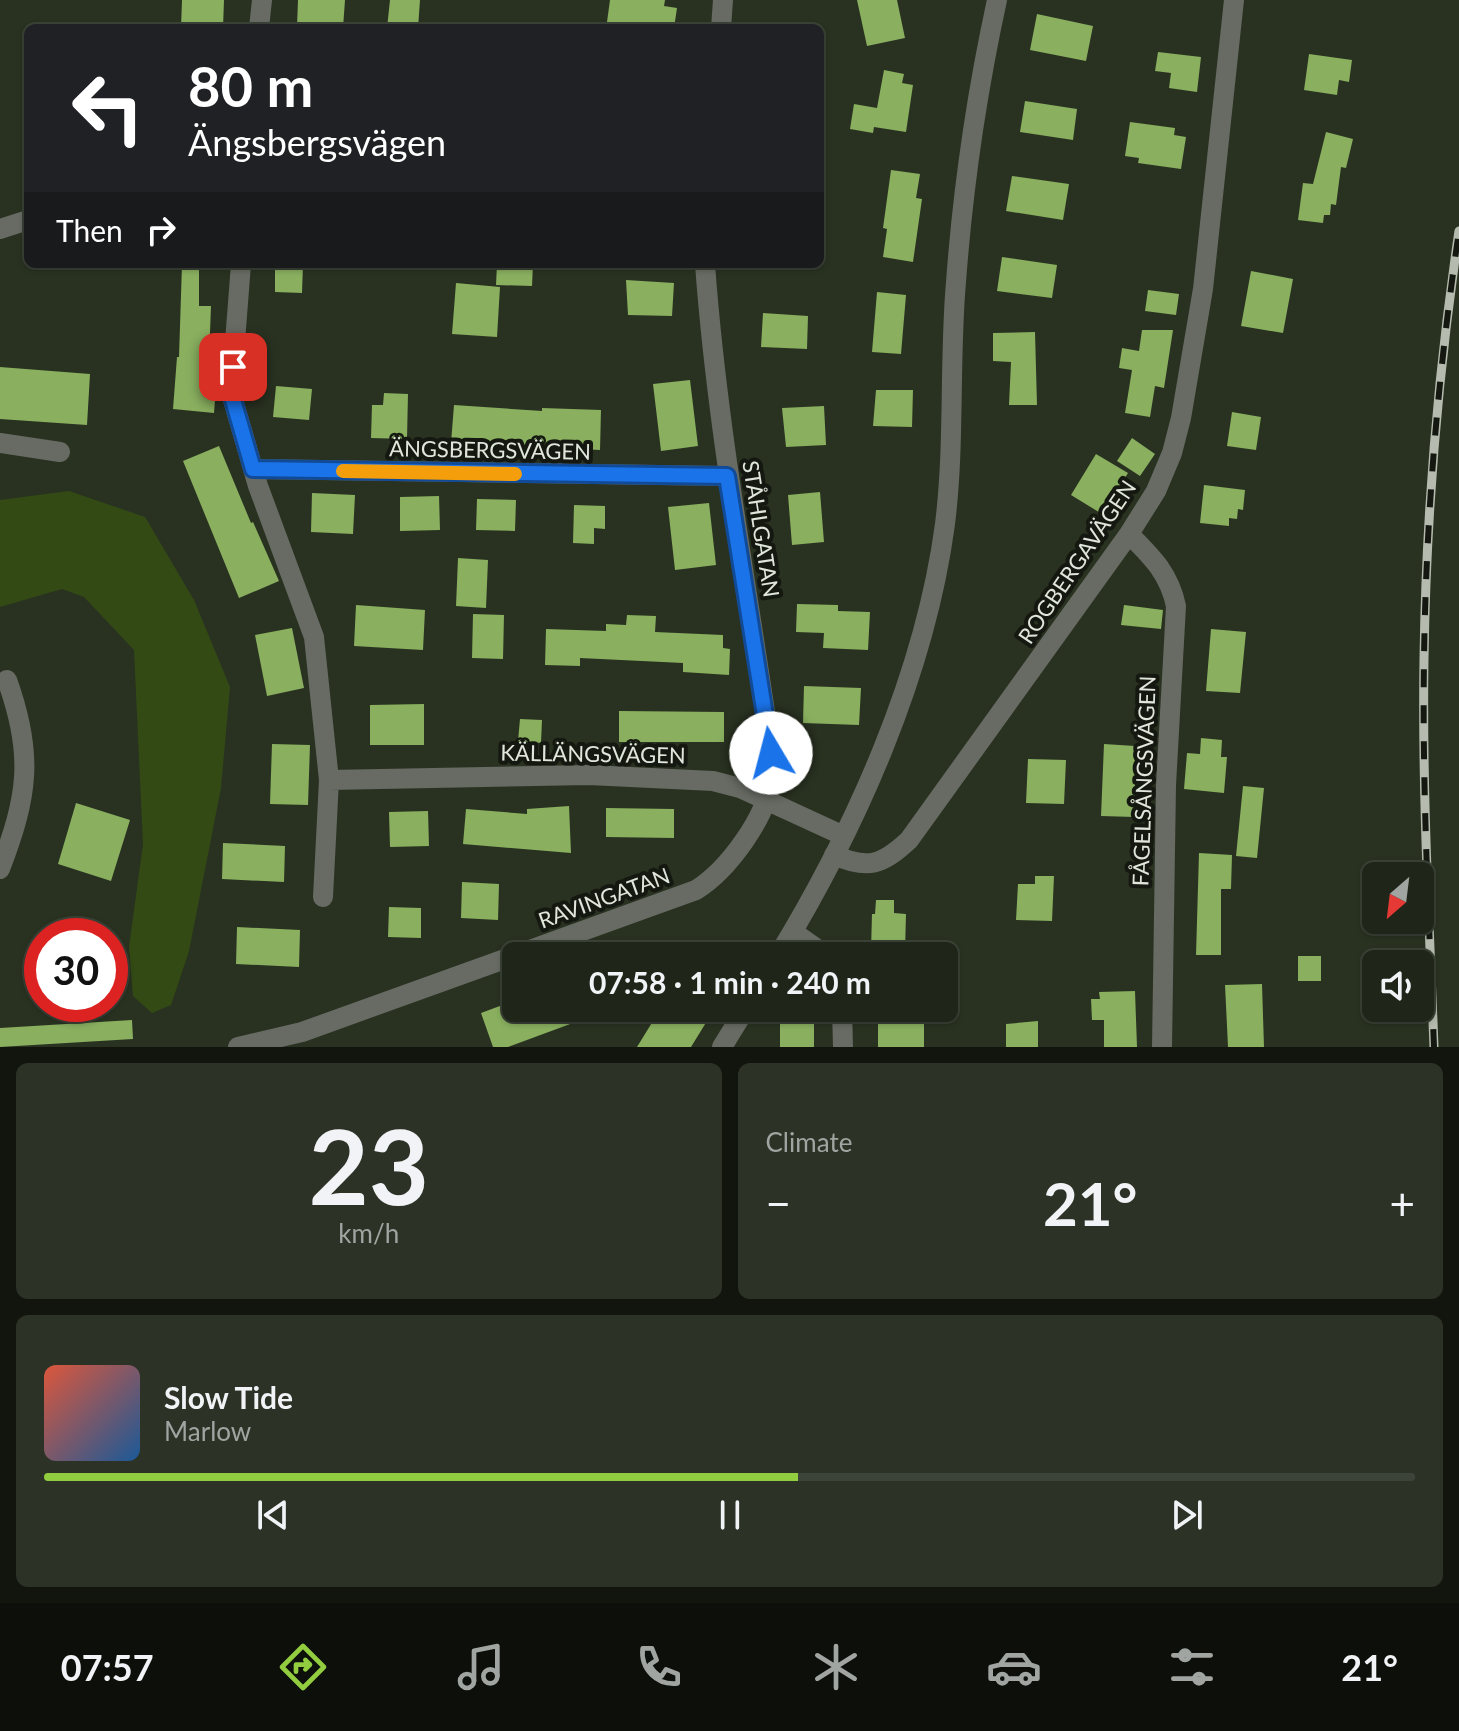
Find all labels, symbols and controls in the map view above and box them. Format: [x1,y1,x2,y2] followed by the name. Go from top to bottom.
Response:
[188,52,313,119] text: 80 m
[56,56,160,160] icon: left
[188,120,446,164] text: Ängsbergsvägen
[139,208,183,252] icon: right
[56,212,123,248] text: Then
[199,333,267,401] pin
[211,345,255,389] icon: arrive
[389,434,591,465] street label: ÄNGSBERGSVÄGEN
[737,459,786,599] street label: STÅHLGATAN
[1012,475,1141,649] street label: ROGBERGAVÄGEN
[1126,675,1161,887] street label: FÅGELSÅNGSVÄGEN
[729,711,813,795] position arrow
[500,738,686,769] street label: KÄLLÄNGSVÄGEN
[534,861,673,934] street label: RAVINGATAN
[1362,862,1434,934] north arrow
[1362,862,1434,1022] map controls
[24,918,128,1022] speed limit sign: 30
[1362,950,1434,1022] button: sound
[589,964,871,1000] text: 07:58 · 1 min · 240 m
[308,1102,429,1227] text: 23
[766,1126,852,1158] text: Climate
[1043,1167,1138,1239] text: 21°
[766,1177,791,1229] text: −
[1389,1177,1415,1229] text: +
[338,1217,399,1249] text: km/h
[164,1379,293,1415] text: Slow Tide
[164,1415,251,1447] text: Marlow
[251,1493,295,1537] icon: previous
[708,1493,752,1537] icon: pause
[1165,1493,1209,1537] icon: next
[275,1639,331,1695] icon: directions
[453,1639,509,1695] icon: music
[631,1639,687,1695] icon: phone
[808,1639,864,1695] icon: climate
[986,1639,1042,1695] icon: car
[1164,1639,1220,1695] icon: filters
[61,1645,154,1689] text: 07:57
[1341,1645,1398,1689] text: 21°

